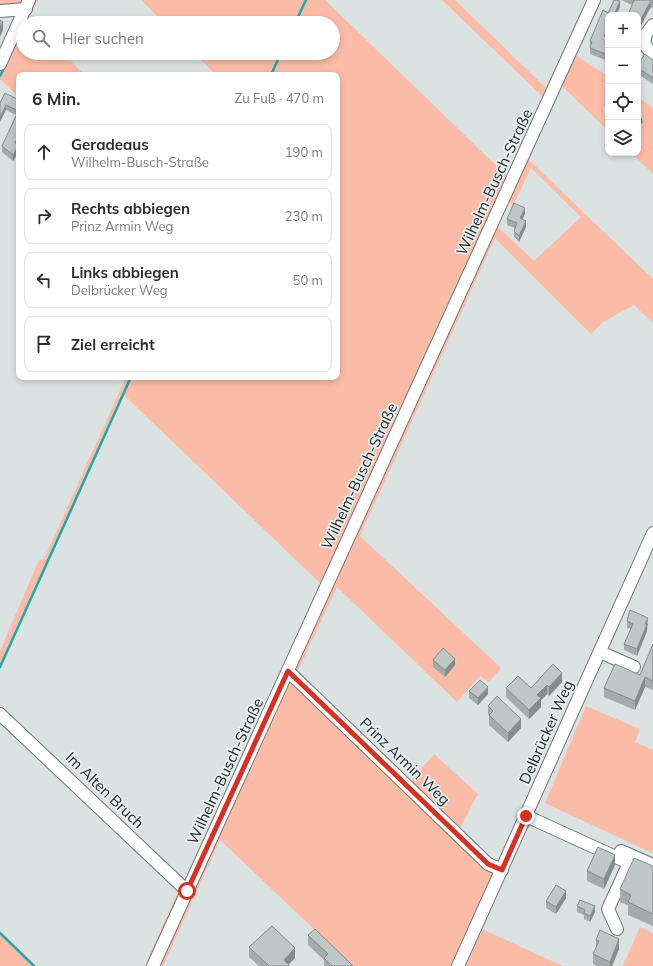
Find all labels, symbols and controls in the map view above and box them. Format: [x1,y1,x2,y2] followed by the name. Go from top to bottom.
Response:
[605,12,641,156] map controls
[605,12,641,48] button: +
[16,16,340,60] search box
[30,27,52,49] icon: search
[62,29,144,48] text: Hier suchen
[605,48,641,84] button: −
[605,84,641,120] button: locate
[32,88,81,109] text: 6 Min.
[235,90,324,106] text: Zu Fuß · 470 m
[452,106,536,258] street label: Wilhelm-Busch-Straße
[605,120,641,156] button: layers
[71,135,149,154] text: Geradeaus
[33,141,55,163] icon: ahead
[285,144,323,160] text: 190 m
[71,154,209,170] text: Wilhelm-Busch-Straße
[71,199,190,218] text: Rechts abbiegen
[33,205,55,227] icon: right
[285,208,323,224] text: 230 m
[71,218,173,234] text: Prinz Armin Weg
[71,263,179,282] text: Links abbiegen
[33,269,55,291] icon: left
[293,272,323,288] text: 50 m
[71,282,168,298] text: Delbrücker Weg
[33,333,55,355] icon: arrive
[71,335,155,354] text: Ziel erreicht
[317,400,401,552] street label: Wilhelm-Busch-Straße
[515,677,577,787] street label: Delbrücker Weg
[183,695,267,847] street label: Wilhelm-Busch-Straße
[356,713,454,809] street label: Prinz Armin Weg
[62,748,148,832] street label: Im Alten Bruch
[517,807,535,825] route end
[178,882,196,900] route start

